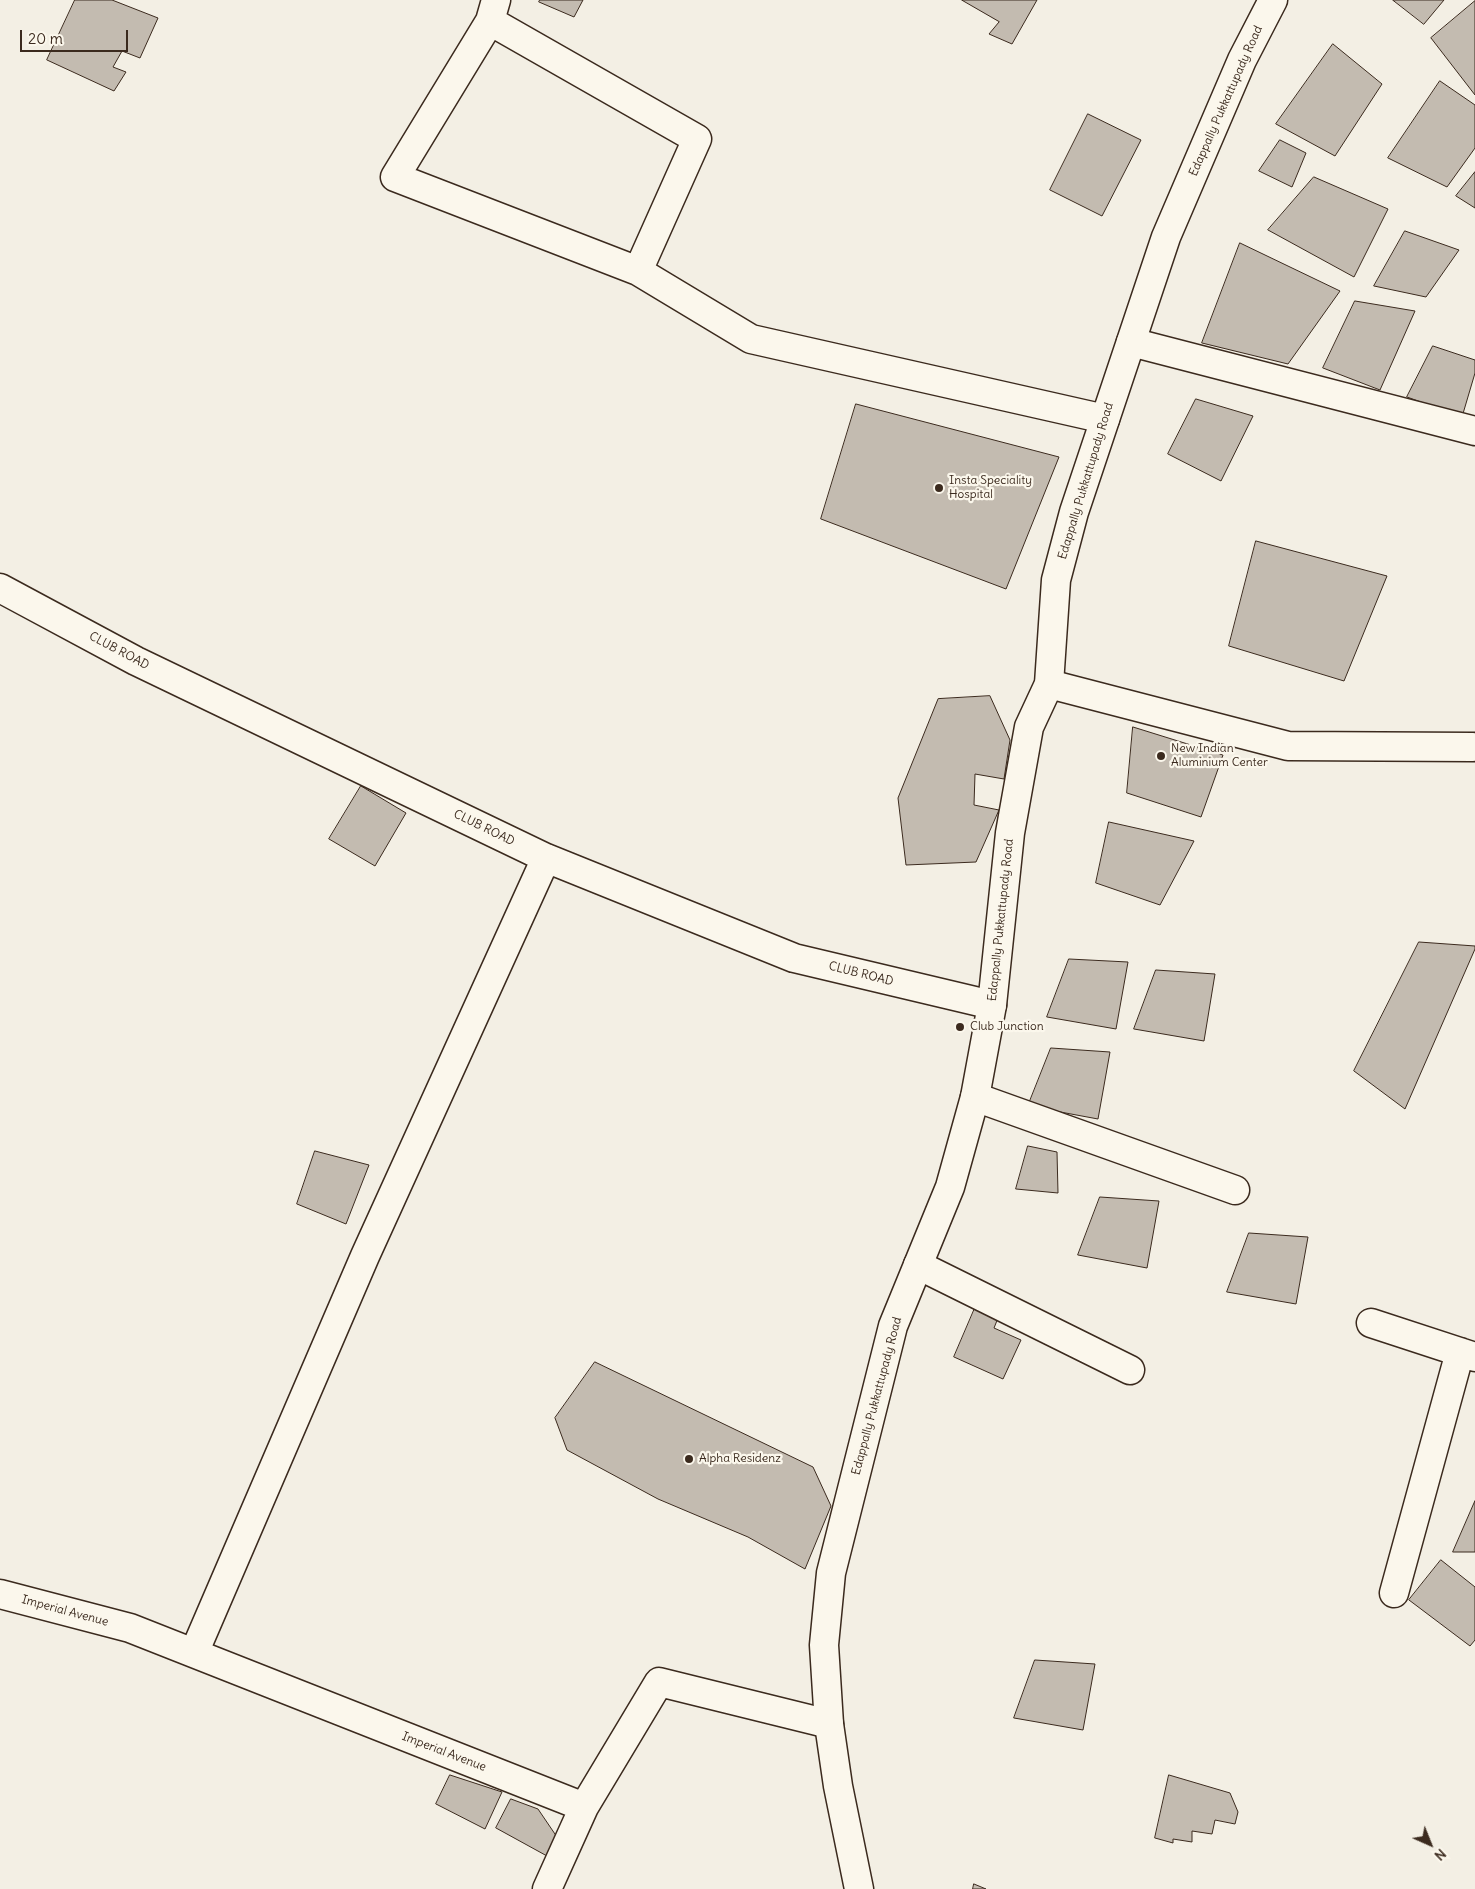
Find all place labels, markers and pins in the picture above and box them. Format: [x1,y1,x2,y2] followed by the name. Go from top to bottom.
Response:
[949,474,1032,502] place label: Insta Speciality Hospital
[933,482,945,494] marker: Insta Speciality Hospital
[1171,742,1268,770] place label: New Indian Aluminium Center
[1155,750,1167,762] marker: New Indian Aluminium Center
[970,1020,1044,1034] place label: Club Junction
[954,1021,966,1033] marker: Club Junction
[699,1452,781,1466] place label: Alpha Residenz
[683,1453,695,1465] marker: Alpha Residenz

